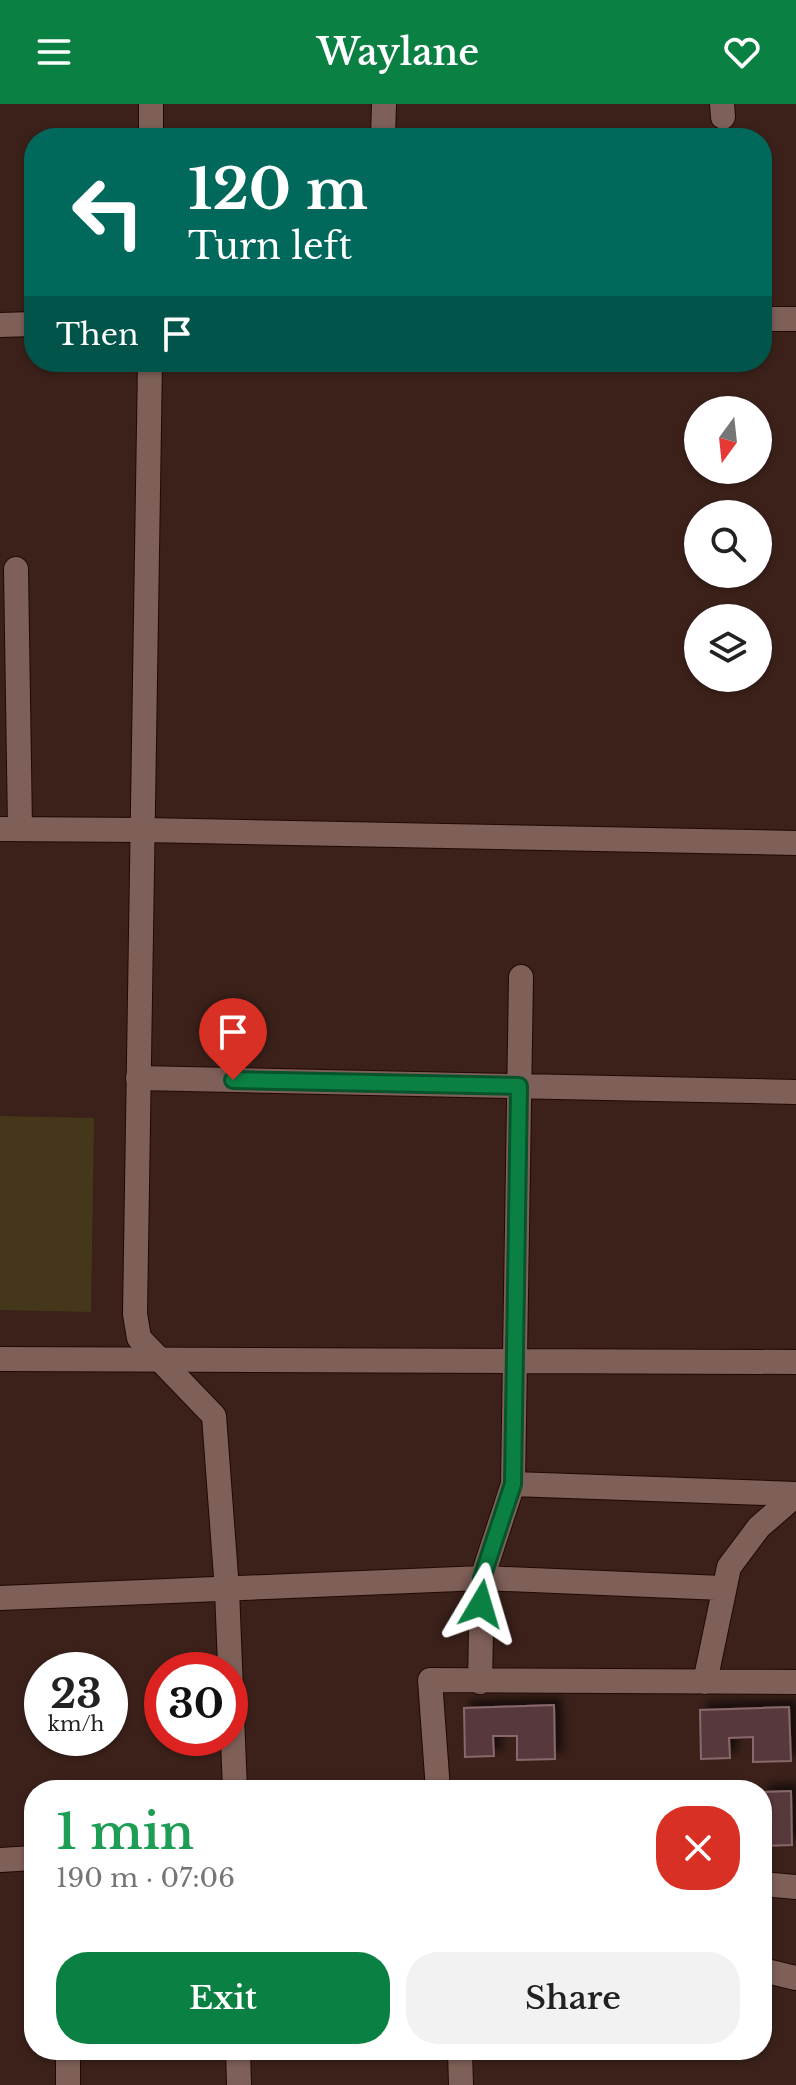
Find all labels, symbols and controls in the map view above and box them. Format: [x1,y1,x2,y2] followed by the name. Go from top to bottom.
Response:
[32,30,76,74] icon: menu
[317,30,479,75] text: Waylane
[720,30,764,74] icon: heart
[188,155,368,224] text: 120 m
[56,160,160,264] icon: left
[188,224,352,269] text: Turn left
[155,312,199,356] icon: arrive
[56,316,139,353] text: Then
[684,396,772,484] north arrow
[684,396,772,692] map controls
[684,500,772,588] button: search
[684,604,772,692] button: layers
[199,998,267,1080] pin
[211,1010,255,1054] icon: arrive
[439,1562,523,1646] position arrow
[144,1652,248,1756] speed limit sign: 30
[50,1669,102,1719] text: 23
[48,1712,104,1736] text: km/h
[56,1802,194,1862] text: 1 min
[656,1806,740,1890] button: close
[56,1862,235,1894] text: 190 m · 07:06
[56,1952,390,2044] button: Exit
[406,1952,740,2044] button: Share

